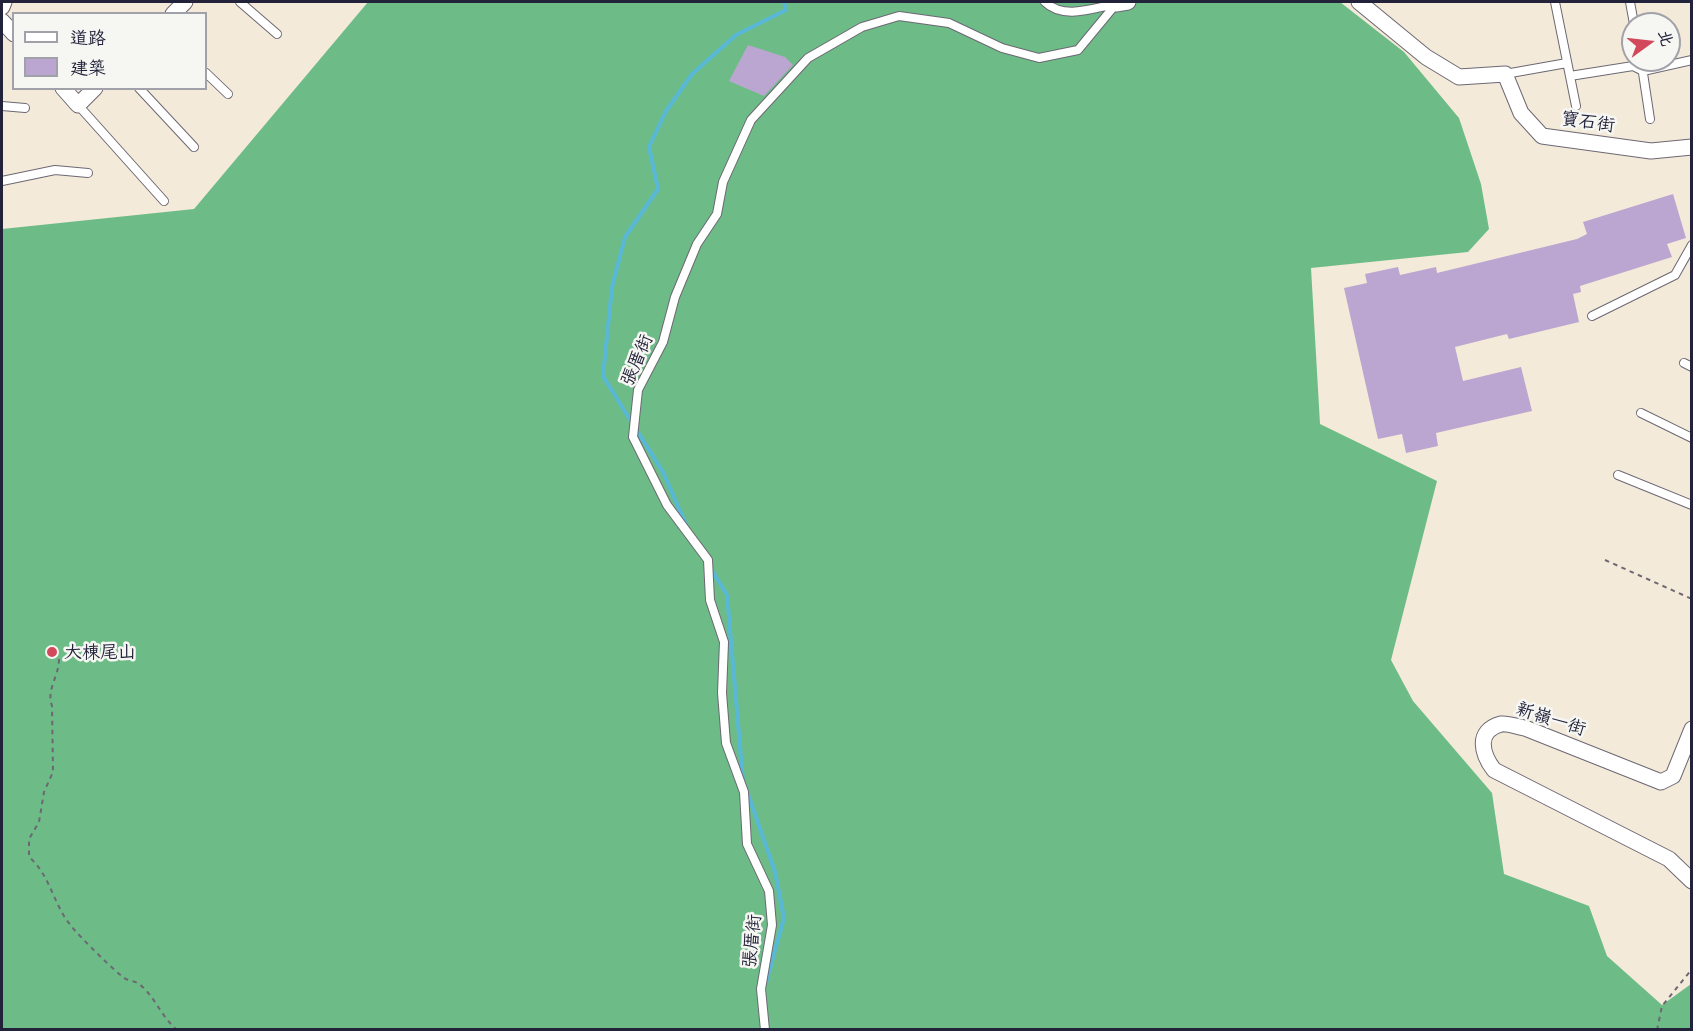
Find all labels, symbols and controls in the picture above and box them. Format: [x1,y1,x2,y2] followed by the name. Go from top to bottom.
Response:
[12,12,207,90] legend
[1621,12,1681,72] north arrow
[70,25,106,49] text: 道路
[1655,27,1679,48] text: 北
[70,55,106,79] text: 建築
[1560,108,1616,136] street label: 寶石街
[617,331,657,389] street label: 張厝街
[64,641,136,663] place label: 大棟尾山
[45,645,59,659] marker: 大棟尾山
[1513,698,1589,740] street label: 新嶺一街
[738,913,766,969] street label: 張厝街

